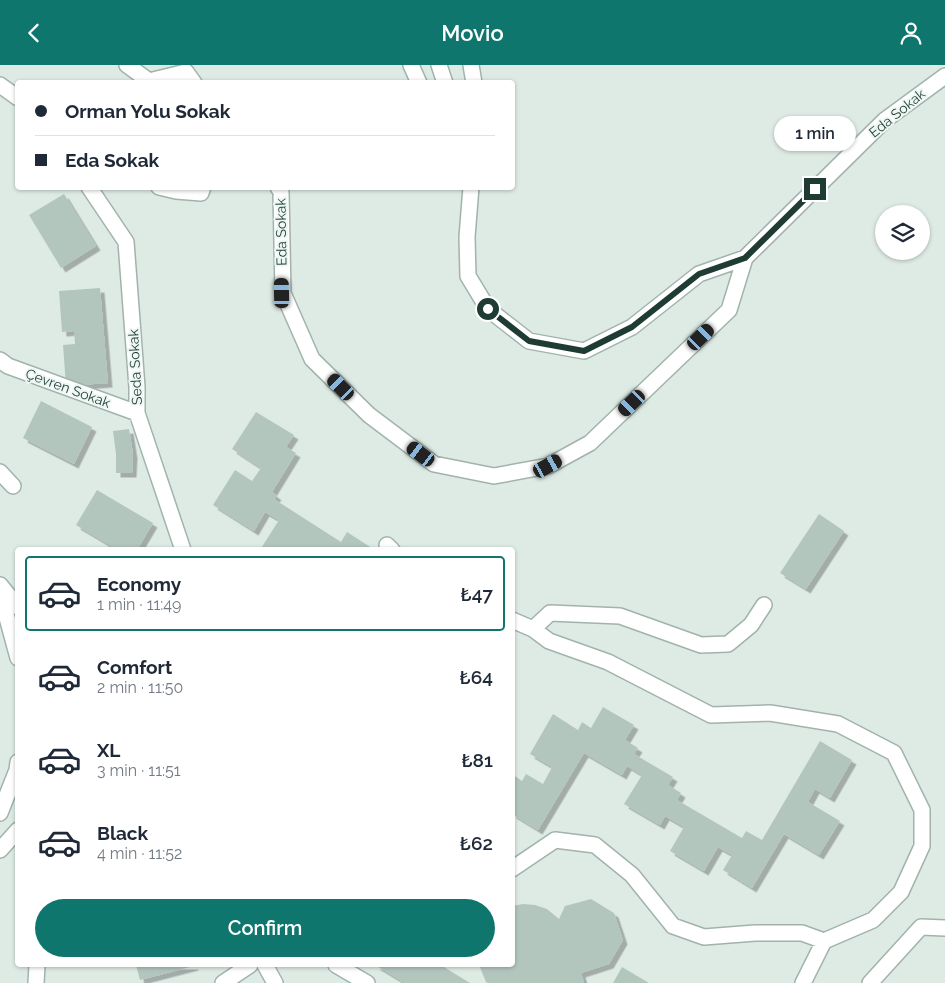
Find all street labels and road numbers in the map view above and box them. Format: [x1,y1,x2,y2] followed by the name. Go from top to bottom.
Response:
[866,85,929,140] street label: Eda Sokak
[272,198,290,266] street label: Eda Sokak
[125,328,145,405] street label: Seda Sokak
[23,365,113,411] street label: Çevren Sokak

